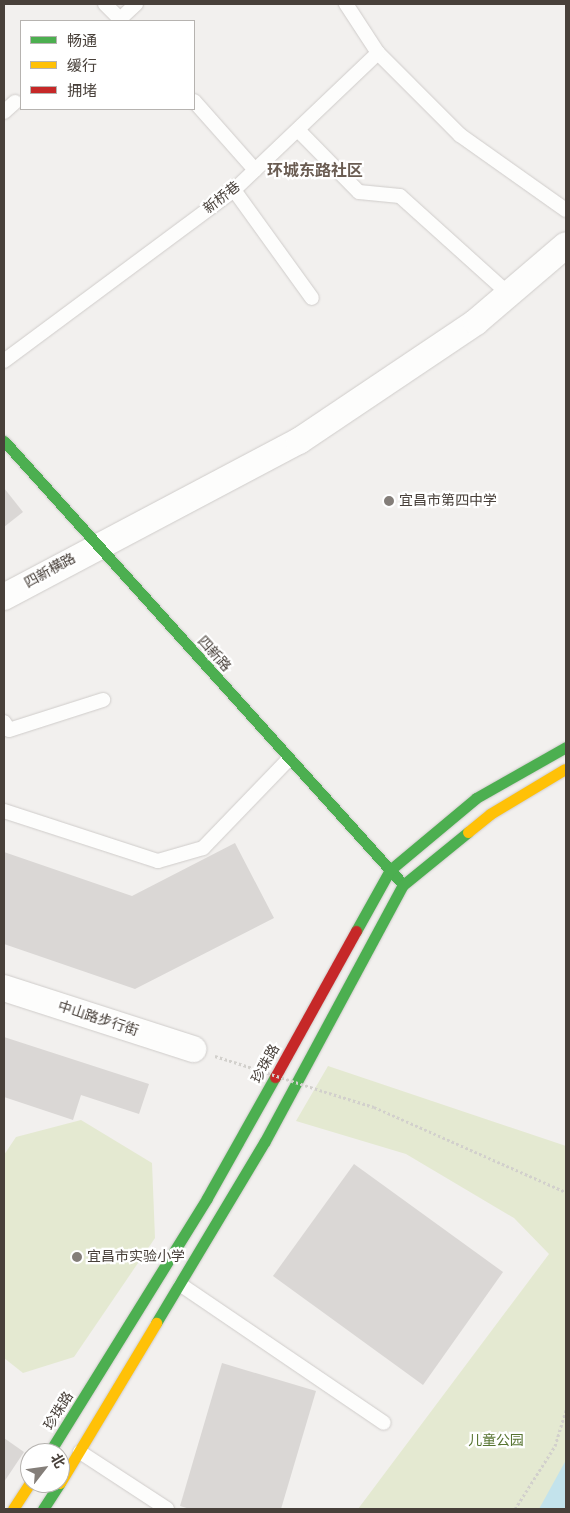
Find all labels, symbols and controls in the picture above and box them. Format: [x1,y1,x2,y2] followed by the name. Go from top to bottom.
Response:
[20,20,195,110] legend
[67,32,97,50] text: 畅通
[67,57,97,75] text: 缓行
[67,82,97,100] text: 拥堵
[267,161,363,181] district label: 环城东路社区
[200,178,244,218] street label: 新桥巷
[399,493,497,509] place label: 宜昌市第四中学
[383,495,395,507] marker: 宜昌市第四中学
[21,550,79,592] street label: 四新横路
[194,633,234,675] street label: 四新路
[55,998,141,1040] street label: 中山路步行街
[248,1042,284,1086] street label: 珍珠路
[87,1249,185,1265] place label: 宜昌市实验小学
[71,1251,83,1263] marker: 宜昌市实验小学
[41,1389,77,1433] street label: 珍珠路
[468,1433,524,1449] park label: 儿童公园
[20,1443,70,1493] north arrow
[47,1450,68,1471] text: 北

